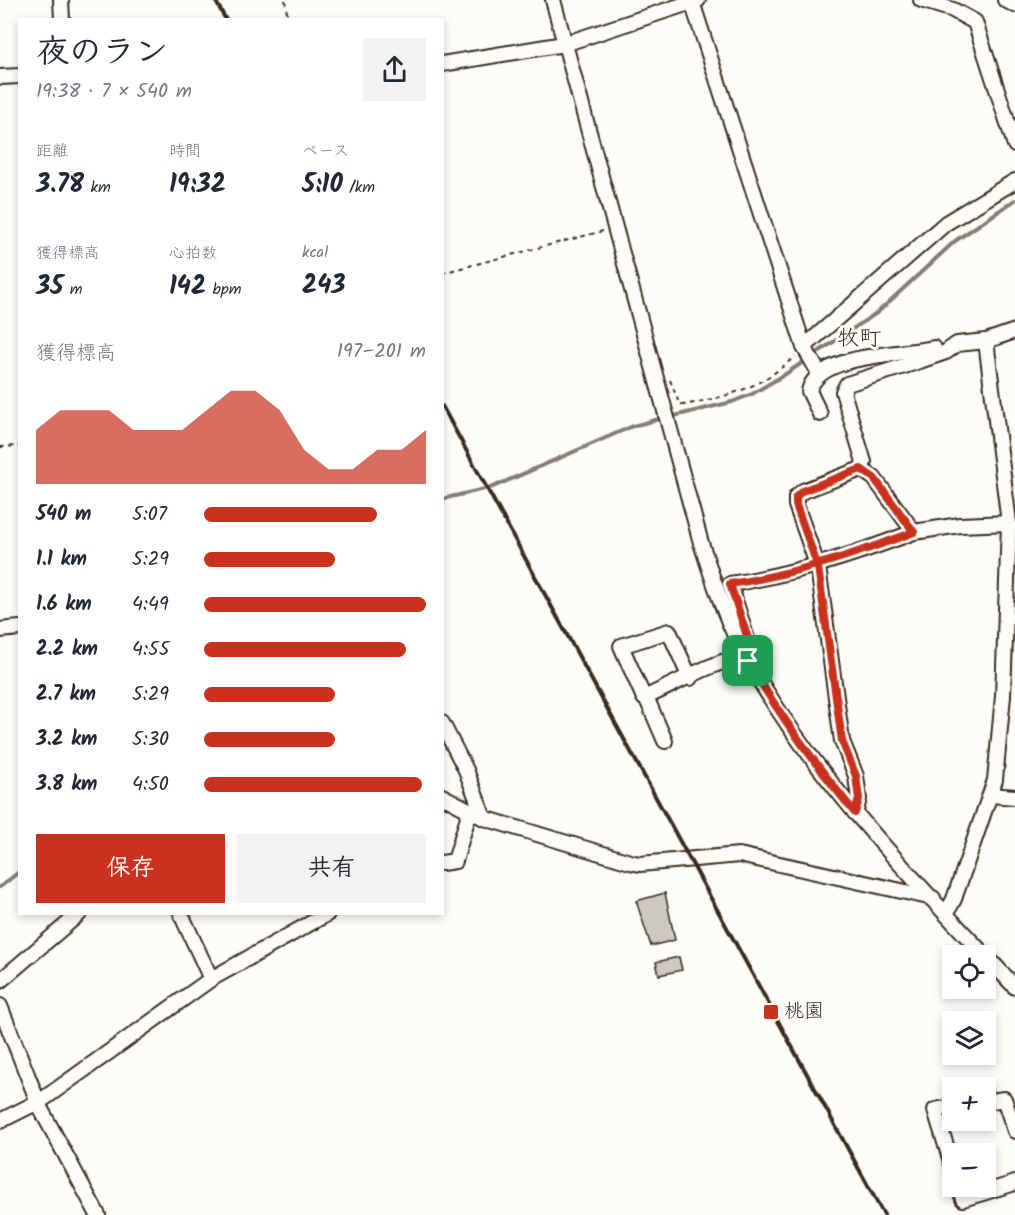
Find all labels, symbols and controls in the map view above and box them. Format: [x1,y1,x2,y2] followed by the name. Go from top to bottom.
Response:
[36,27,168,80] text: 夜のラン
[363,38,426,101] button: share
[36,76,192,108] text: 19:38 · 7 × 540 m
[36,139,68,164] text: 距離
[169,139,201,164] text: 時間
[302,139,349,164] text: ペース
[36,164,84,206] text: 3.78
[169,164,226,206] text: 19:32
[302,164,343,206] text: 5:10
[84,175,111,200] text: km
[343,175,375,200] text: /km
[302,240,328,265] text: kcal
[36,241,100,266] text: 獲得標高
[169,241,217,266] text: 心拍数
[302,265,346,307] text: 243
[36,266,63,308] text: 35
[169,266,206,308] text: 142
[63,277,83,302] text: m
[206,277,241,302] text: bpm
[837,322,881,357] district label: 牧町
[337,336,426,368] text: 197–201 m
[36,338,116,370] text: 獲得標高
[36,499,91,531] text: 540 m
[132,499,167,531] text: 5:07
[36,544,87,576] text: 1.1 km
[132,544,169,576] text: 5:29
[36,589,92,621] text: 1.6 km
[132,589,169,621] text: 4:49
[36,634,98,666] text: 2.2 km
[132,634,169,666] text: 4:55
[722,635,773,686] pin
[731,644,764,677] icon: arrive
[36,679,96,711] text: 2.7 km
[132,679,169,711] text: 5:29
[36,724,97,756] text: 3.2 km
[132,724,169,756] text: 5:30
[36,769,97,801] text: 3.8 km
[132,769,169,801] text: 4:50
[36,834,225,903] button: 保存
[237,834,426,903] button: 共有
[942,945,996,1197] map controls
[942,945,996,999] button: locate
[784,996,824,1028] place label: 桃園
[762,1003,780,1021] marker: 桃園
[942,1011,996,1065] button: layers
[942,1077,996,1131] button: +
[942,1143,996,1197] button: −

